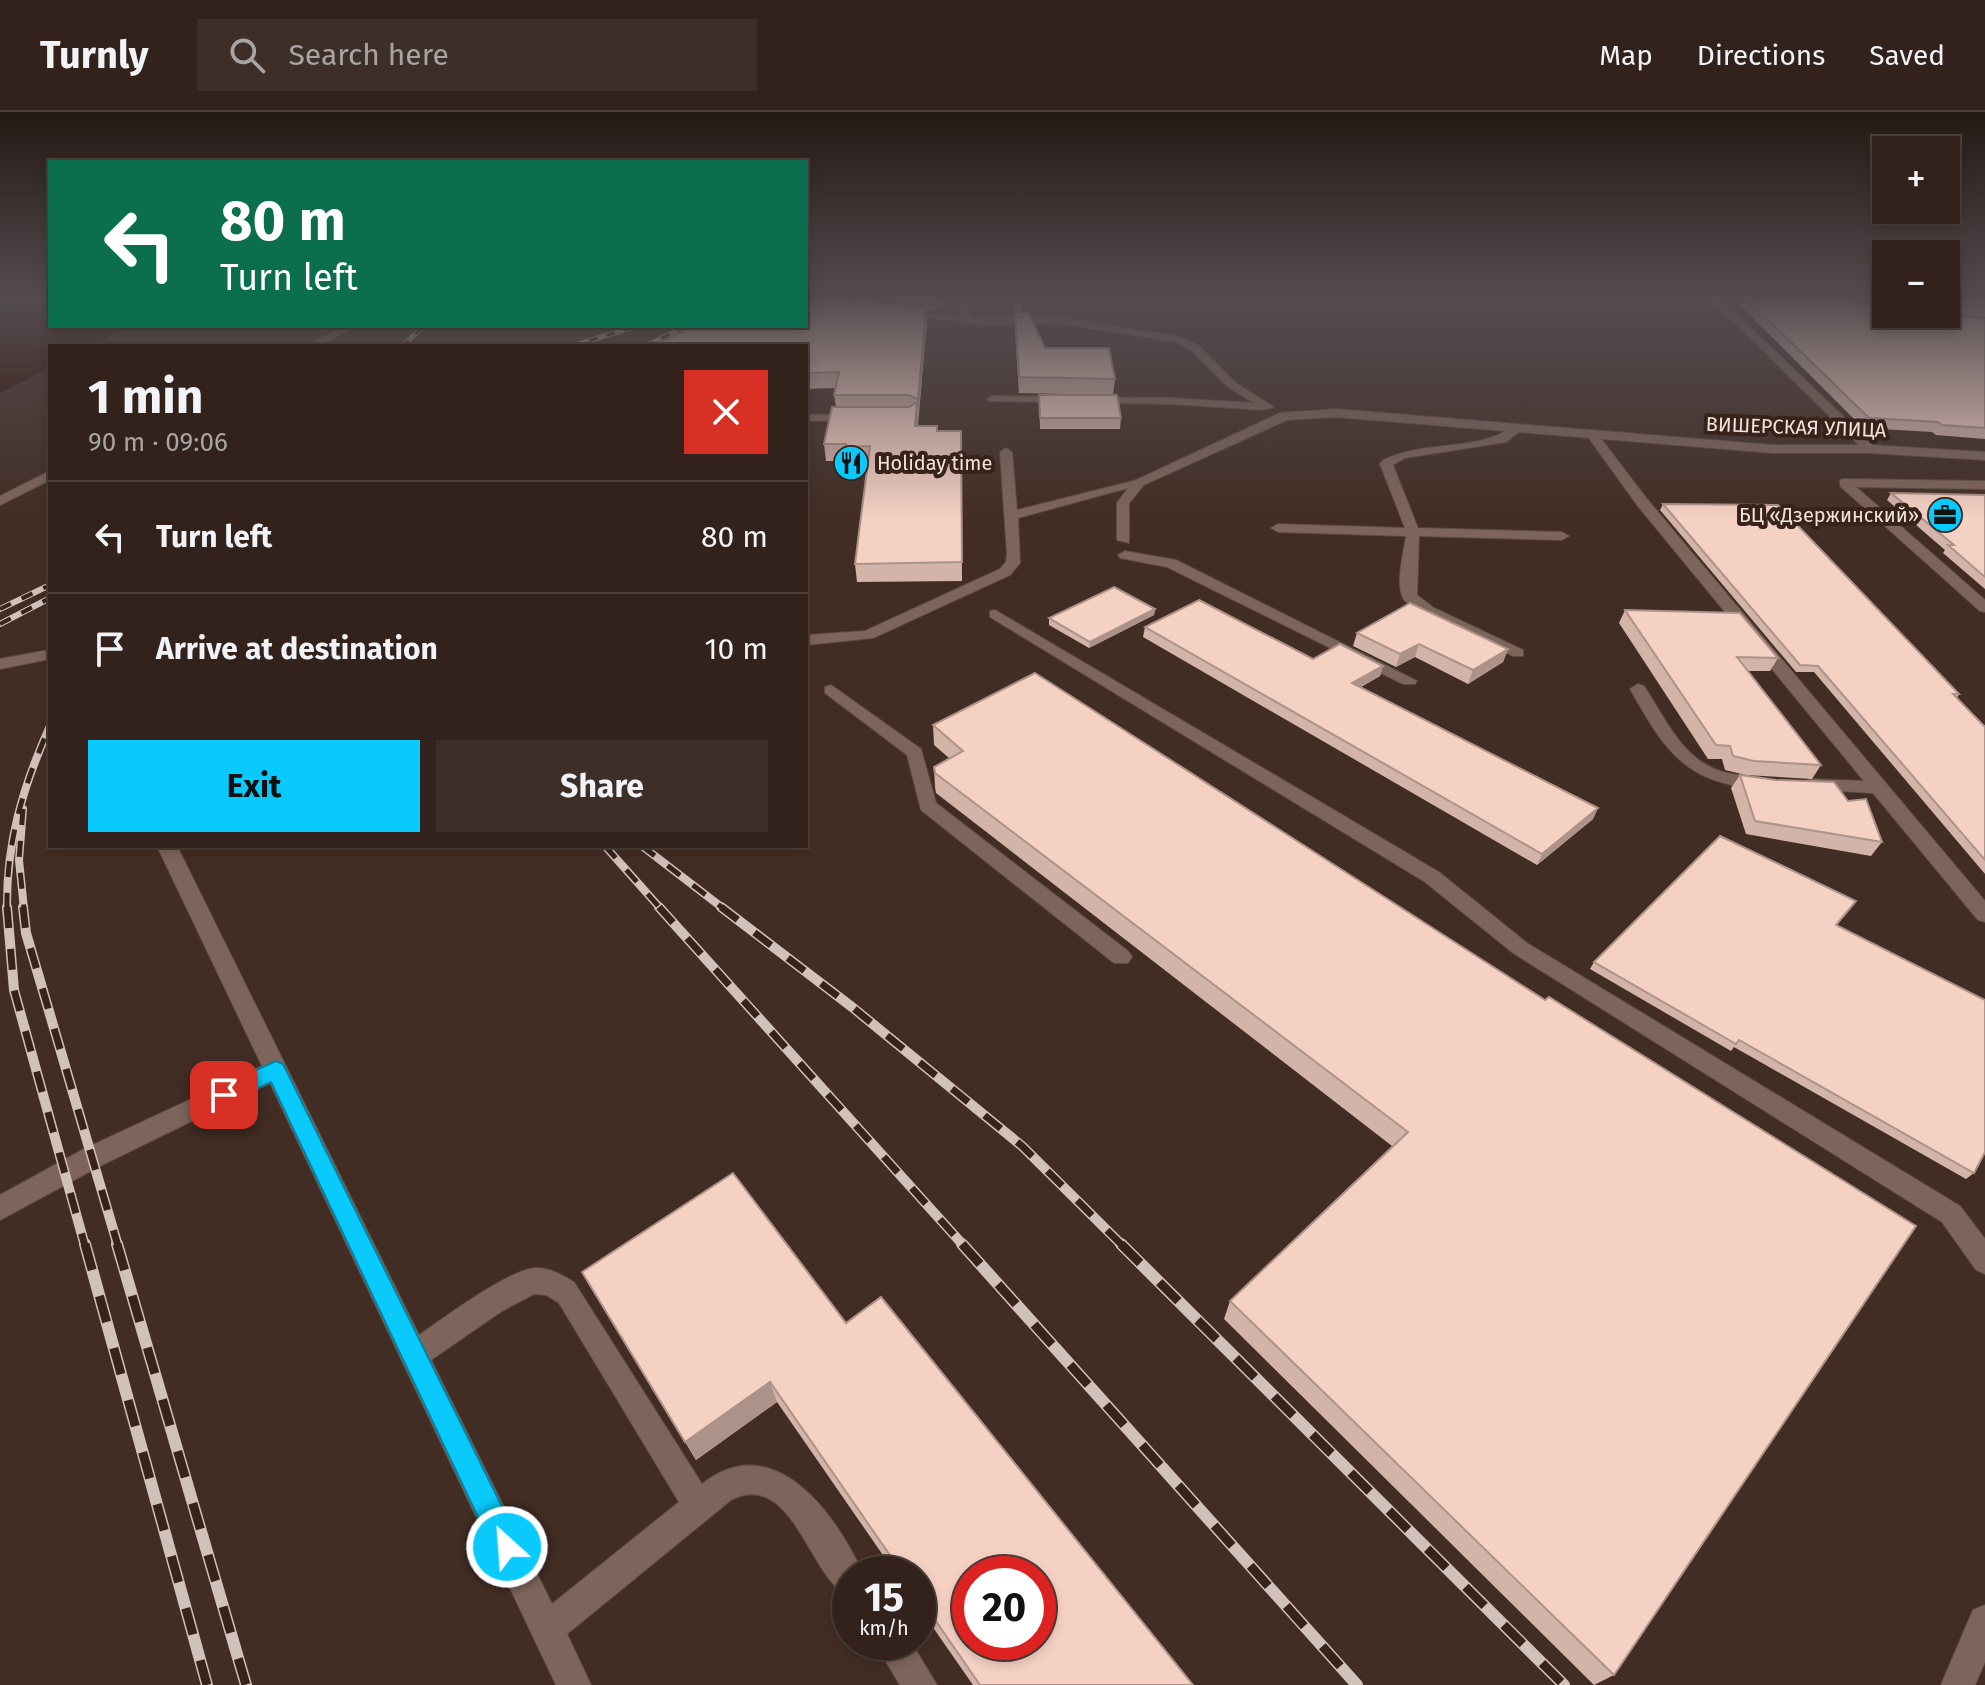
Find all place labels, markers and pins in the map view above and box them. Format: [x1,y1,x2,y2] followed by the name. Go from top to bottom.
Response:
[832,444,870,482] restaurant icon: Holiday time
[877,451,992,475] place label: Holiday time
[1926,496,1964,534] office icon: БЦ «Дзержинский»
[1739,503,1919,527] place label: БЦ «Дзержинский»
[190,1061,258,1129] pin

